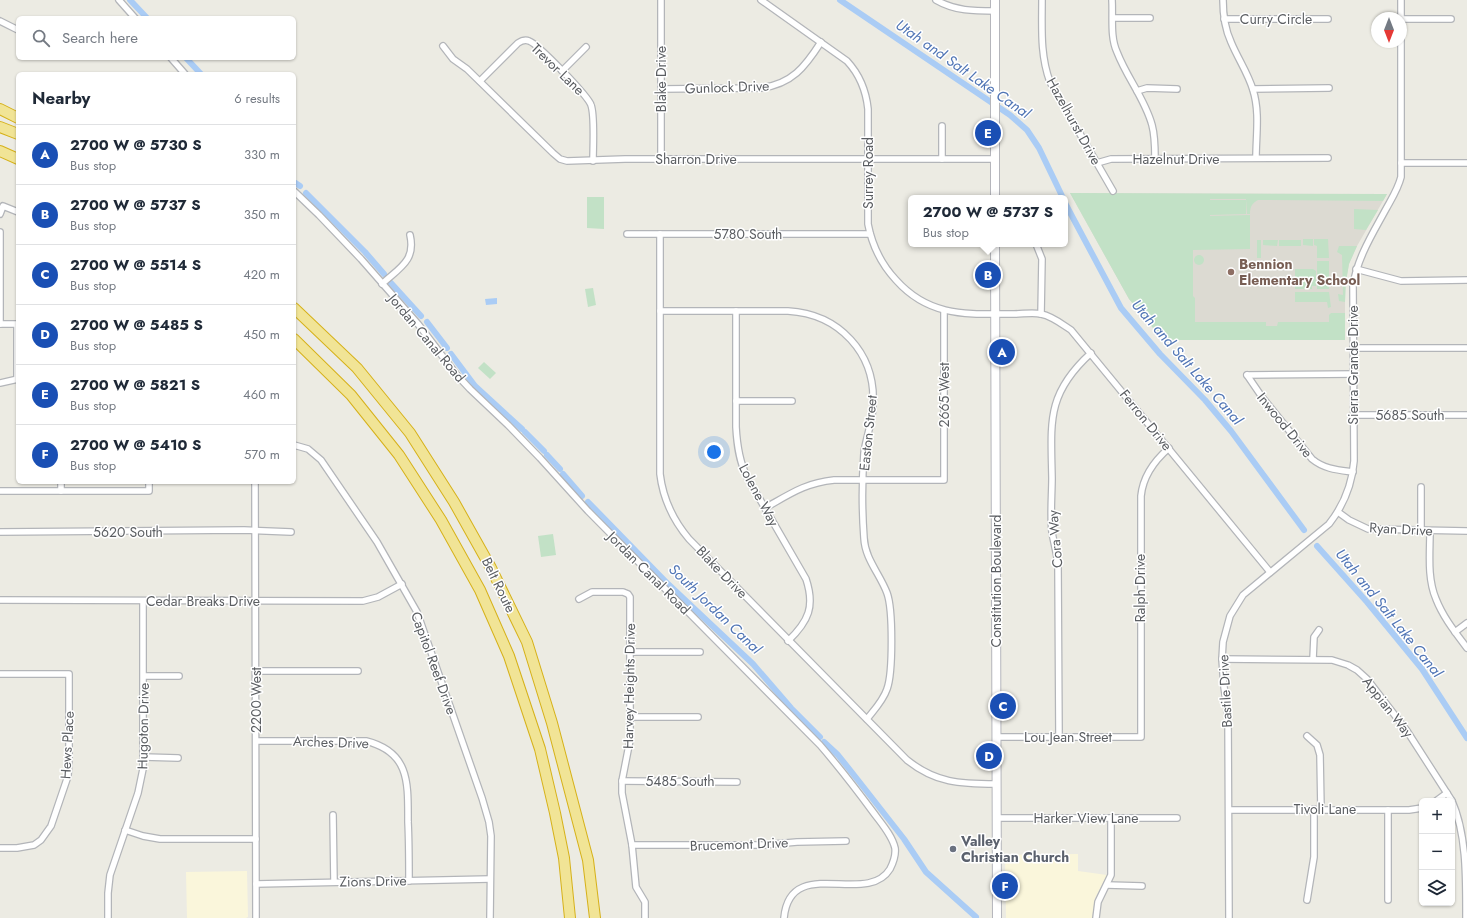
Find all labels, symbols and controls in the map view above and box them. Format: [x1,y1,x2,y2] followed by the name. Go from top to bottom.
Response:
[1240,9,1312,29] street label: Curry Circle
[1371,12,1407,48] north arrow
[891,14,1035,124] water label: Utah and Salt Lake Canal
[16,16,296,60] search box
[30,27,52,49] icon: search
[62,27,138,49] text: Search here
[527,38,589,100] street label: Trevor Lane
[651,46,671,112] street label: Blake Drive
[1042,74,1106,168] street label: Hazelhurst Drive
[684,76,770,98] street label: Gunlock Drive
[32,86,90,110] text: Nearby
[234,89,280,108] text: 6 results
[975,118,1001,148] pin: E
[70,134,202,156] text: 2700 W @ 5730 S
[858,137,878,209] street label: Surrey Road
[40,145,50,164] text: A
[244,145,280,164] text: 330 m
[655,149,737,169] street label: Sharron Drive
[1133,149,1219,169] street label: Hazelnut Drive
[70,156,116,175] text: Bus stop
[70,194,201,216] text: 2700 W @ 5737 S
[908,195,1068,247] popup
[923,201,1053,223] text: 2700 W @ 5737 S
[41,205,49,224] text: B
[244,205,280,224] text: 350 m
[70,216,116,235] text: Bus stop
[923,223,969,242] text: Bus stop
[714,224,782,244] street label: 5780 South
[70,254,201,276] text: 2700 W @ 5514 S
[1239,254,1360,290] place label: Bennion Elementary School
[975,260,1001,290] pin: B
[40,265,50,284] text: C
[243,265,280,284] text: 420 m
[1226,267,1236,277] marker: Bennion Elementary School
[70,276,116,295] text: Bus stop
[383,288,470,387] street label: Jordan Canal Road
[1126,294,1248,430] water label: Utah and Salt Lake Canal
[1343,305,1363,425] street label: Sierra Grande Drive
[70,314,203,336] text: 2700 W @ 5485 S
[40,325,50,344] text: D
[243,325,280,344] text: 450 m
[70,336,116,355] text: Bus stop
[989,337,1015,367] pin: A
[934,362,954,428] street label: 2665 West
[70,374,200,396] text: 2700 W @ 5821 S
[41,385,49,404] text: E
[243,385,280,404] text: 460 m
[1115,385,1177,455] street label: Ferron Drive
[1252,388,1318,462] street label: Inwood Drive
[854,394,882,472] street label: Easton Street
[70,396,116,415] text: Bus stop
[1375,405,1445,425] street label: 5685 South
[70,434,201,456] text: 2700 W @ 5410 S
[704,442,724,462] your location
[41,445,49,464] text: F
[244,445,280,464] text: 570 m
[70,456,116,475] text: Bus stop
[734,460,784,531] street label: Lolene Way
[1042,508,1068,569] street label: Cora Way
[986,515,1006,647] street label: Constitution Boulevard
[1369,517,1433,541] street label: Ryan Drive
[93,522,163,542] street label: 5620 South
[602,526,695,619] street label: Jordan Canal Road
[692,541,752,603] street label: Blake Drive
[1330,544,1448,683] water label: Utah and Salt Lake Canal
[477,554,521,616] street label: Belt Route
[1130,554,1150,622] street label: Ralph Drive
[664,559,767,660] water label: South Jordan Canal
[146,591,260,611] street label: Cedar Breaks Drive
[406,609,462,717] street label: Capitol Reef Drive
[618,623,640,749] street label: Harvey Heights Drive
[1213,654,1237,728] street label: Bastile Drive
[246,666,266,733] street label: 2200 West
[1358,672,1419,742] street label: Appian Way
[132,682,154,770] street label: Hugoton Drive
[990,691,1016,721] pin: C
[55,711,79,779] street label: Hews Place
[1024,727,1113,747] street label: Lou Jean Street
[293,731,369,753] street label: Arches Drive
[976,741,1002,771] pin: D
[645,771,715,791] street label: 5485 South
[1419,798,1455,906] map controls
[1419,798,1455,834] button: +
[1294,799,1356,819] street label: Tivoli Lane
[1034,808,1138,828] street label: Harker View Lane
[960,831,1069,867] place label: Valley Christian Church
[689,832,789,856] street label: Brucemont Drive
[1419,834,1455,870] button: −
[948,844,958,854] marker: Valley Christian Church
[339,870,407,892] street label: Zions Drive
[1419,870,1455,906] button: layers
[992,871,1018,901] pin: F

